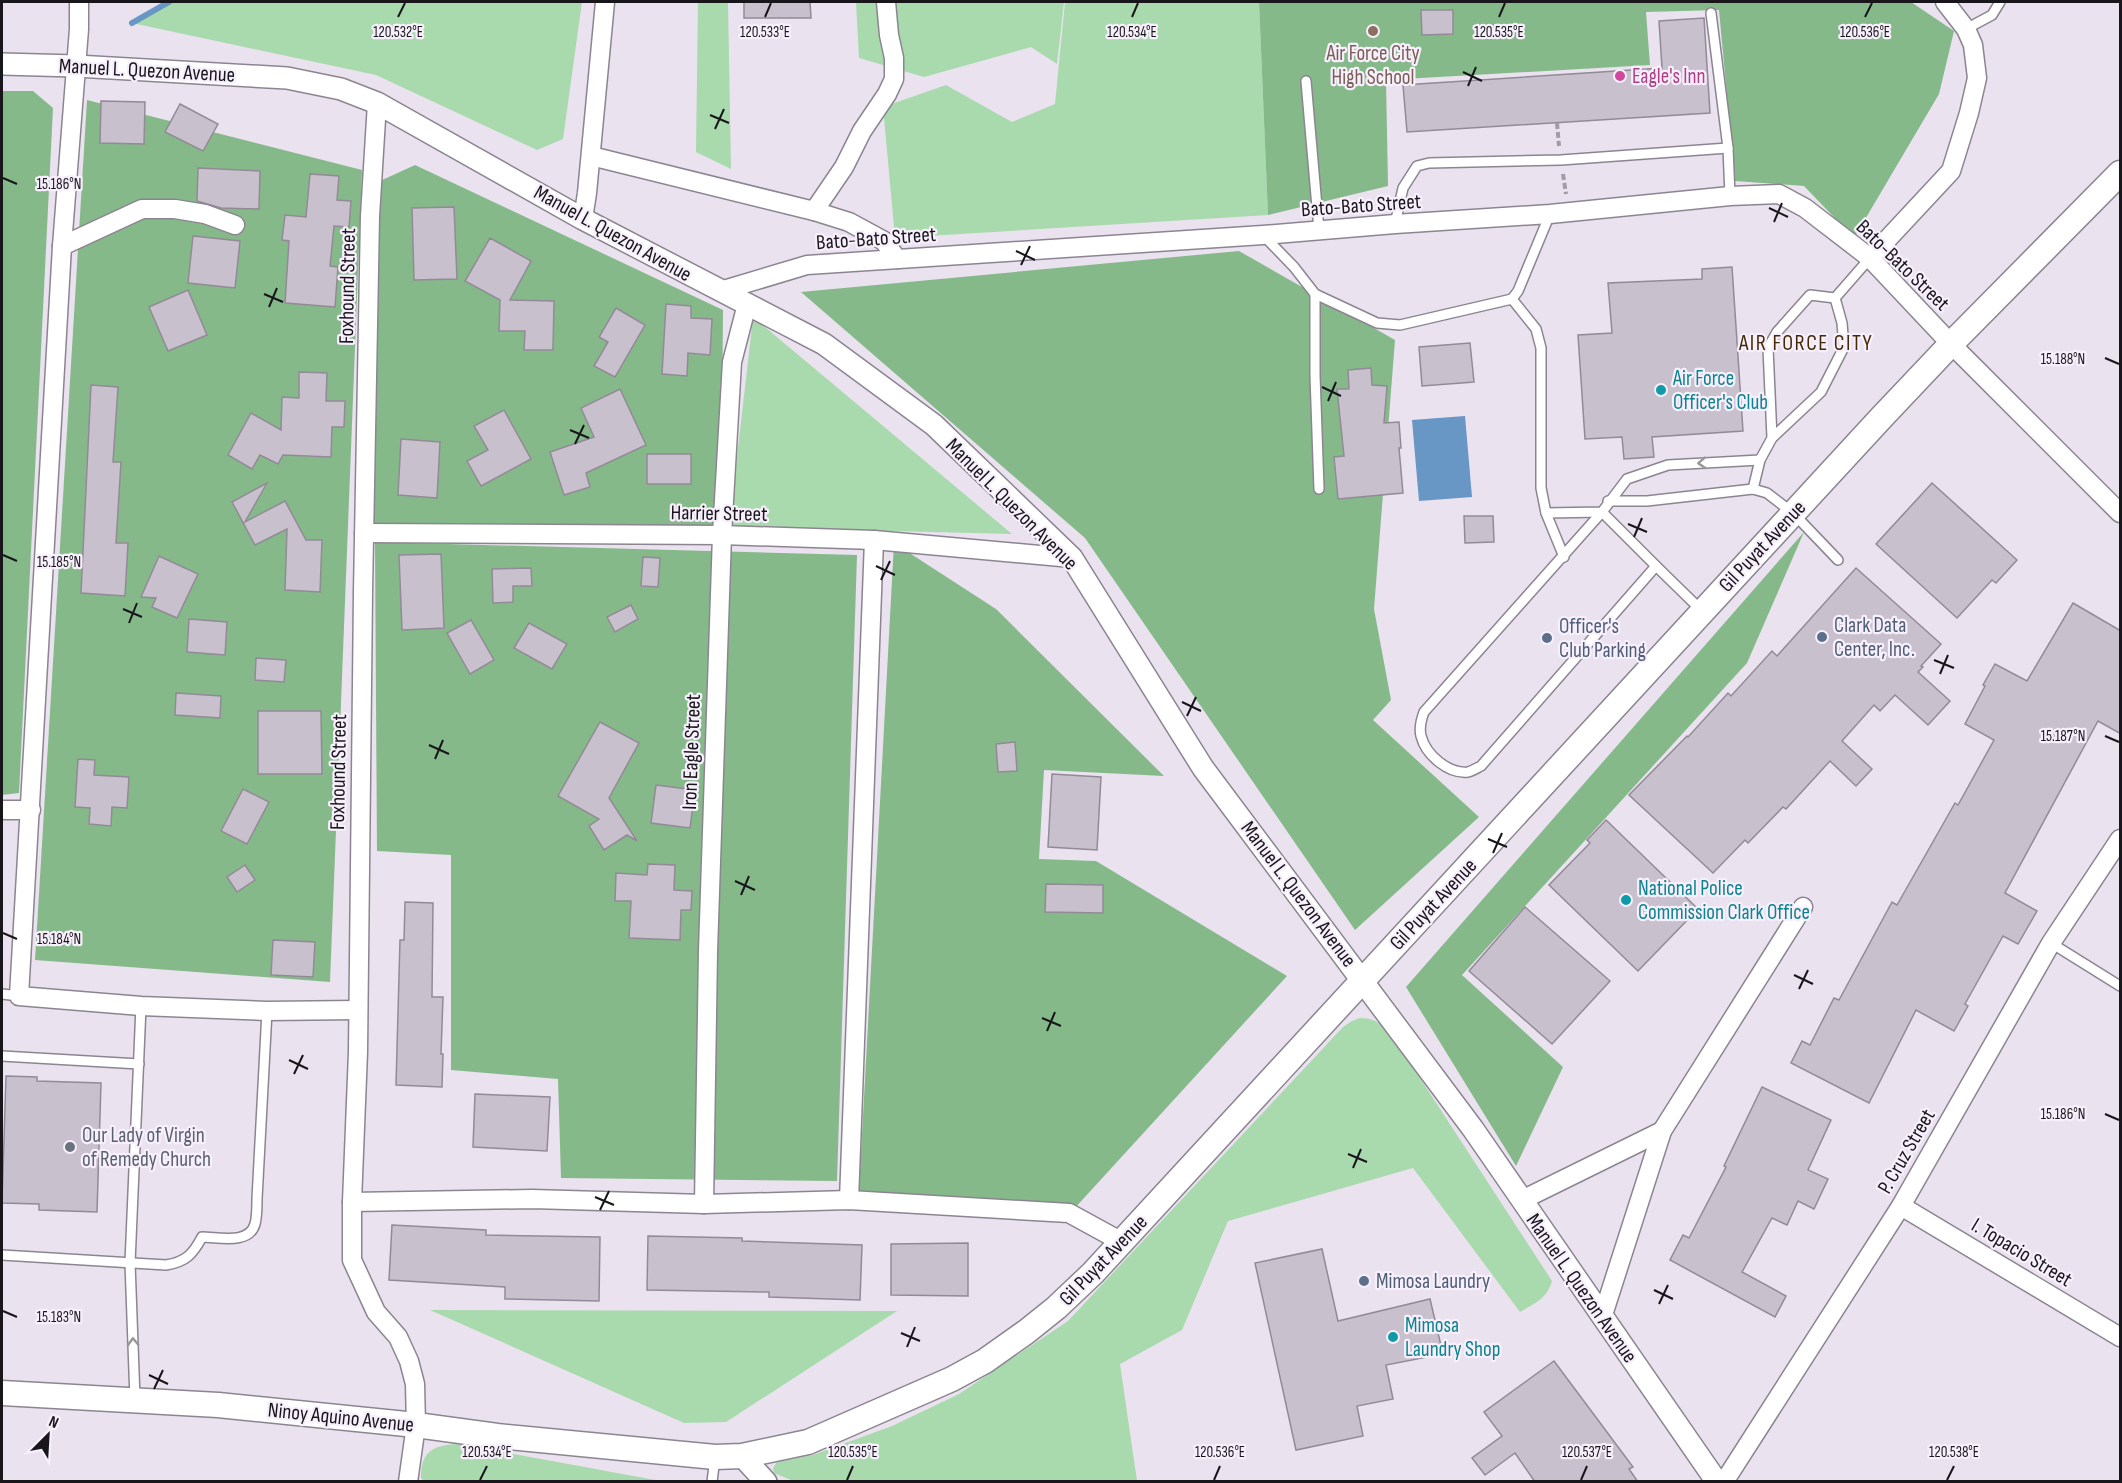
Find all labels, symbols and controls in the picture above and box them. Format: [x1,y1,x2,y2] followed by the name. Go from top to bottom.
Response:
[373,23,423,42] text: 120.532°E
[740,23,790,42] text: 120.533°E
[1107,23,1157,42] text: 120.534°E
[1474,23,1524,42] text: 120.535°E
[1840,23,1890,42] text: 120.536°E
[1366,24,1380,38] marker: Air Force City High School
[1325,41,1420,90] place label: Air Force City High School
[58,53,236,88] street label: Manuel L. Quezon Avenue
[1632,64,1706,89] place label: Eagle's Inn
[1613,69,1627,83] marker: Eagle's Inn
[37,175,81,194] text: 15.186°N
[530,180,696,287] street label: Manuel L. Quezon Avenue
[1300,189,1422,222] street label: Bato-Bato Street
[1851,215,1955,316] street label: Bato-Bato Street
[815,222,937,255] street label: Bato-Bato Street
[334,228,361,344] street label: Foxhound Street
[1738,330,1873,357] district label: AIR FORCE CITY
[2041,350,2085,369] text: 15.188°N
[1672,366,1768,415] place label: Air Force Officer's Club
[1654,383,1668,397] marker: Air Force Officer's Club
[940,433,1083,576] street label: Manuel L. Quezon Avenue
[1698,457,1707,470] one-way arrow
[1714,495,1811,597] street label: Gil Puyat Avenue
[670,500,768,527] street label: Harrier Street
[37,553,81,572] text: 15.185°N
[1834,613,1915,662] place label: Clark Data Center, Inc.
[1559,614,1646,663] place label: Officer's Club Parking
[1815,630,1829,644] marker: Clark Data Center, Inc.
[1540,631,1554,645] marker: Officer's Club Parking
[677,694,706,810] street label: Iron Eagle Street
[325,714,352,830] street label: Foxhound Street
[2041,727,2085,746] text: 15.187°N
[1236,816,1362,972] street label: Manuel L. Quezon Avenue
[1385,853,1482,955] street label: Gil Puyat Avenue
[1638,876,1810,925] place label: National Police Commission Clark Office
[1619,893,1633,907] marker: National Police Commission Clark Office
[37,930,81,949] text: 15.184°N
[1872,1105,1941,1198] street label: P. Cruz Street
[2041,1105,2085,1124] text: 15.186°N
[82,1123,211,1172] place label: Our Lady of Virgin of Remedy Church
[63,1140,77,1154] marker: Our Lady of Virgin of Remedy Church
[1521,1209,1642,1368] street label: Manuel L. Quezon Avenue
[1054,1210,1153,1311] street label: Gil Puyat Avenue
[1967,1213,2077,1292] street label: I. Topacio Street
[1376,1269,1490,1294] place label: Mimosa Laundry
[1357,1274,1371,1288] marker: Mimosa Laundry
[37,1308,81,1327] text: 15.183°N
[1405,1313,1500,1362] place label: Mimosa Laundry Shop
[1386,1330,1400,1344] marker: Mimosa Laundry Shop
[127,1337,139,1346] one-way arrow
[267,1397,415,1438] street label: Ninoy Aquino Avenue
[18,1405,78,1465] north arrow
[46,1412,61,1433] text: N
[462,1443,512,1462] text: 120.534°E
[828,1443,878,1462] text: 120.535°E
[1195,1443,1245,1462] text: 120.536°E
[1562,1443,1612,1462] text: 120.537°E
[1929,1443,1979,1462] text: 120.538°E

